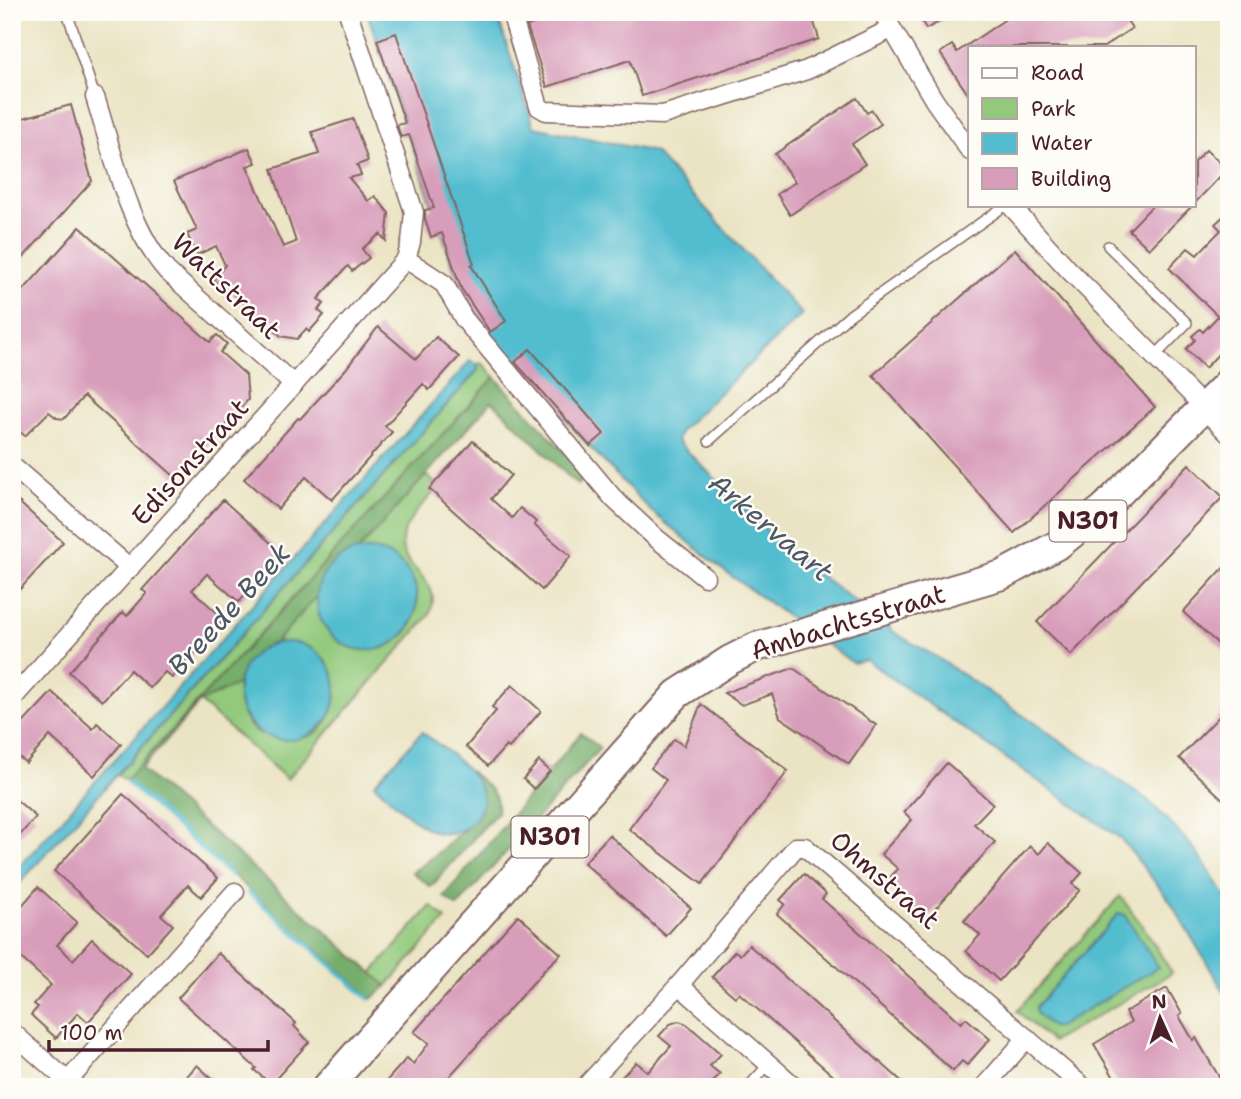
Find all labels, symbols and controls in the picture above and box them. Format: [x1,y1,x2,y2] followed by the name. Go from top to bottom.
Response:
[968,46,1196,206] legend
[1031,59,1084,87] text: Road
[1031,95,1076,123] text: Park
[1031,129,1093,157] text: Water
[1031,165,1111,193] text: Building
[164,225,289,347] street label: Wattstraat
[123,391,256,533] street label: Edisonstraat
[701,464,842,591] water label: Arkervaart
[1050,500,1126,542] road number: N301
[159,534,299,684] water label: Breede Beek
[746,575,949,668] street label: Ambachtsstraat
[512,816,588,858] road number: N301
[823,822,947,937] street label: Ohmstraat
[1126,984,1196,1054] north arrow
[1151,989,1167,1014] text: N
[49,1008,268,1052] scale bar
[60,1019,123,1047] text: 100 m

